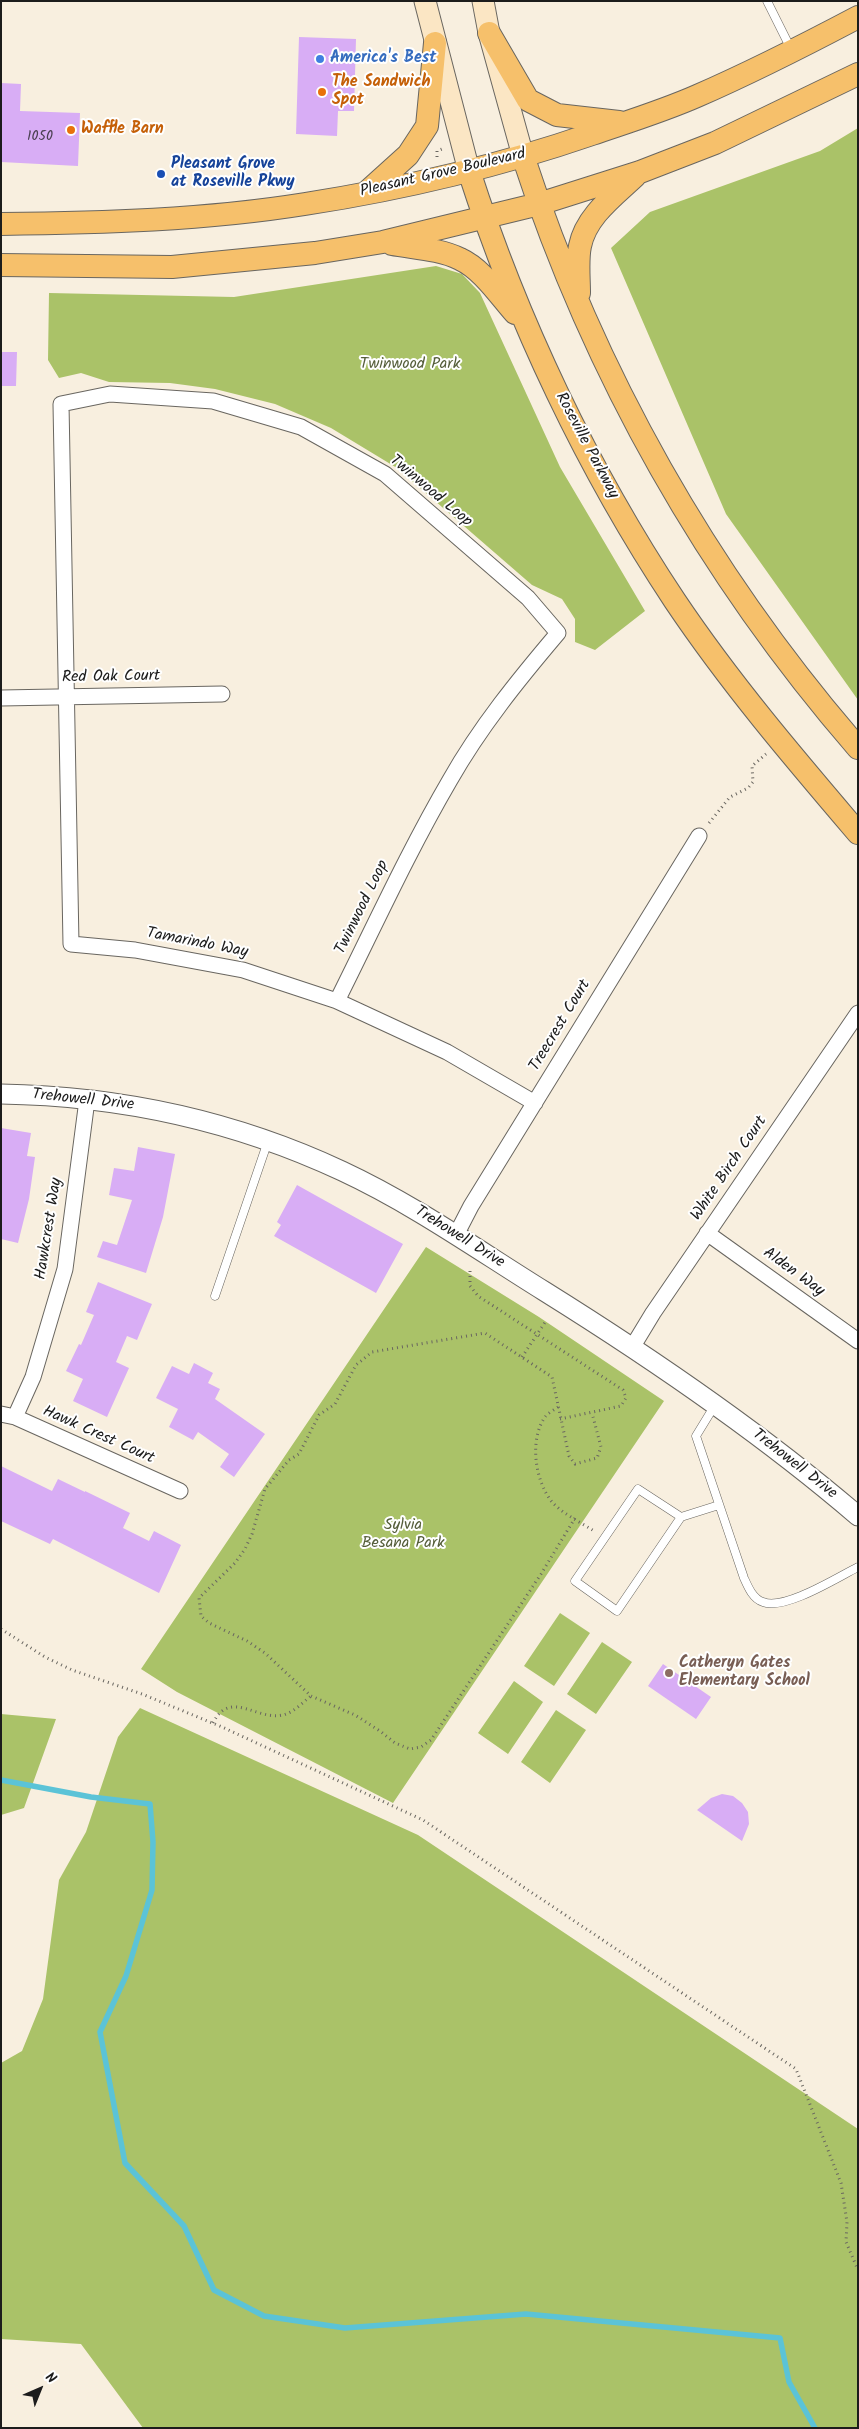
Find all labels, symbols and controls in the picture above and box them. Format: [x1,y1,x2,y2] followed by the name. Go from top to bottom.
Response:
[330,49,437,69] place label: America's Best
[314,53,326,65] marker: America's Best
[332,73,431,111] place label: The Sandwich Spot
[316,86,328,98] marker: The Sandwich Spot
[81,120,164,140] place label: Waffle Barn
[65,124,77,136] marker: Waffle Barn
[27,130,53,146] house number: 1050
[358,146,528,202] street label: Pleasant Grove Boulevard
[171,155,294,193] place label: Pleasant Grove at Roseville Pkwy
[155,168,167,180] marker: Pleasant Grove at Roseville Pkwy
[360,355,460,375] park label: Twinwood Park
[550,390,622,502] street label: Roseville Parkway
[385,452,475,532] street label: Twinwood Loop
[62,668,160,688] street label: Red Oak Court
[332,858,394,958] street label: Twinwood Loop
[145,925,249,963] street label: Tamarindo Way
[526,977,596,1075] street label: Treecrest Court
[31,1086,135,1116] street label: Trehowell Drive
[688,1113,772,1225] street label: White Birch Court
[32,1177,68,1281] street label: Hawkcrest Way
[410,1203,508,1273] street label: Trehowell Drive
[759,1244,827,1302] street label: Alden Way
[39,1403,157,1469] street label: Hawk Crest Court
[748,1426,840,1504] street label: Trehowell Drive
[361,1516,445,1554] park label: Sylvia Besana Park
[679,1654,810,1692] place label: Catheryn Gates Elementary School
[663,1667,675,1679] marker: Catheryn Gates Elementary School
[15,2364,65,2414] north arrow
[40,2367,61,2389] text: N

